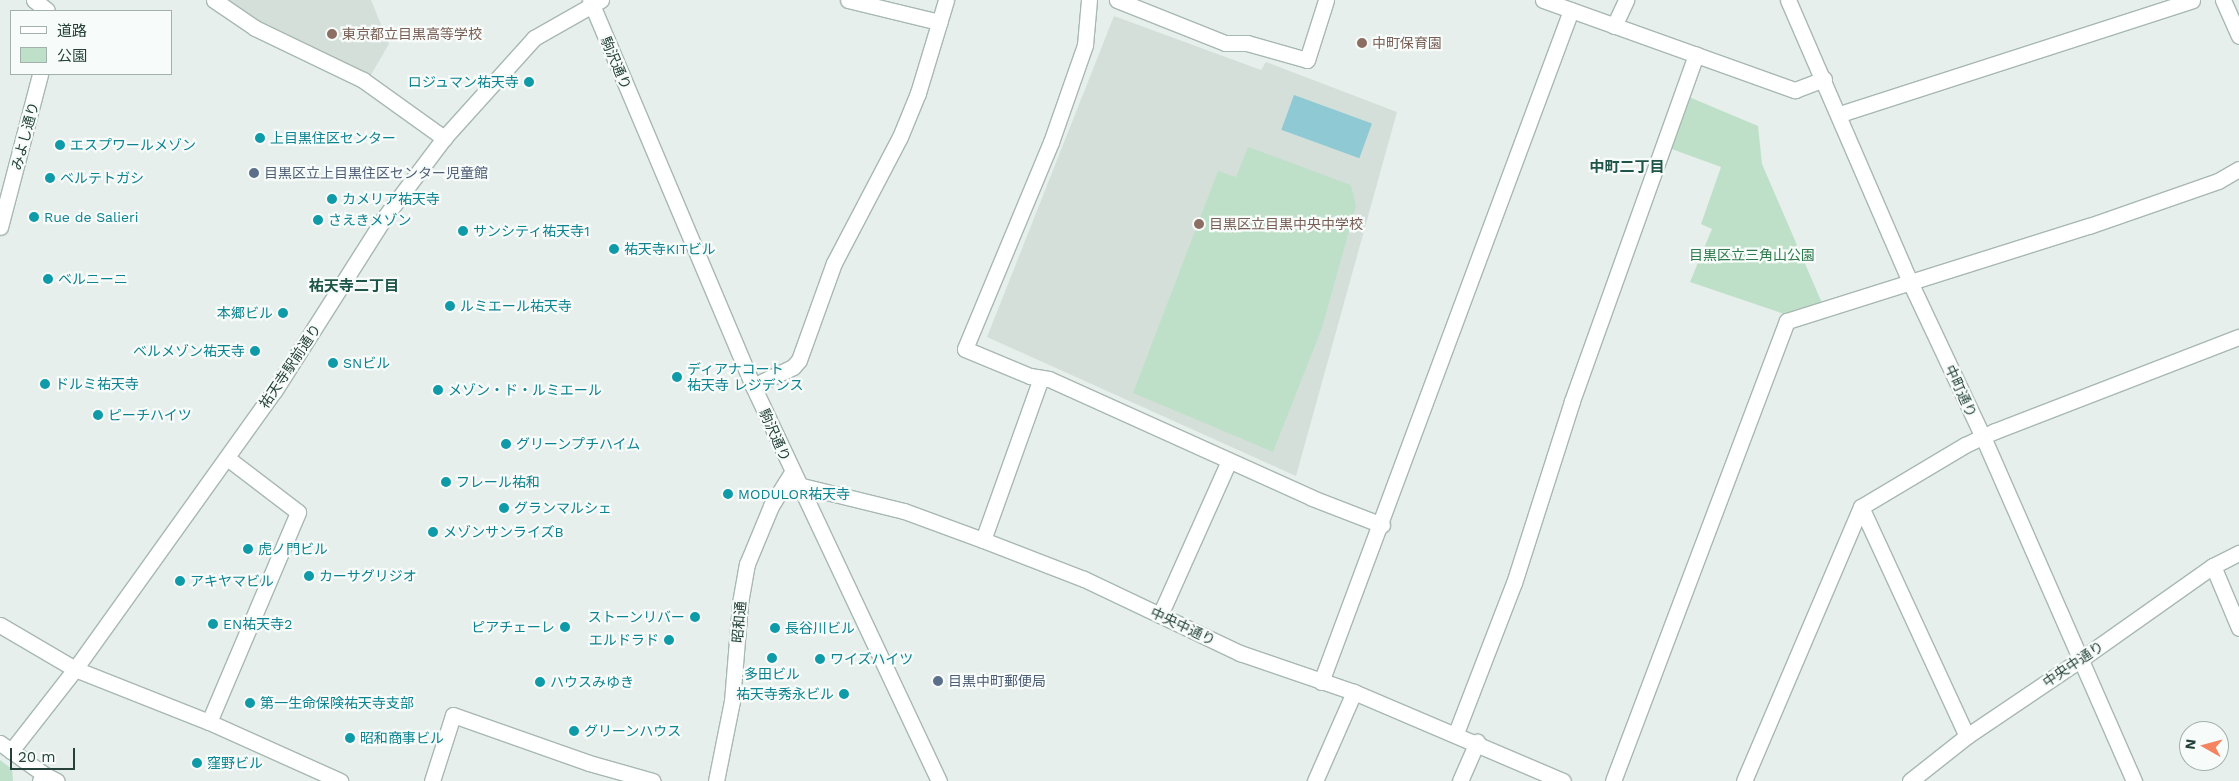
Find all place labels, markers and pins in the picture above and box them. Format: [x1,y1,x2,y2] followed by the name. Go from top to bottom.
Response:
[342,26,482,42] place label: 東京都立目黒高等学校
[326,28,338,40] marker: 東京都立目黒高等学校
[1372,35,1442,51] place label: 中町保育園
[1356,37,1368,49] marker: 中町保育園
[407,74,519,90] place label: ロジュマン祐天寺
[523,76,535,88] marker: ロジュマン祐天寺
[270,130,396,146] place label: 上目黒住区センター
[254,132,266,144] marker: 上目黒住区センター
[70,137,196,153] place label: エスプワールメゾン
[54,139,66,151] marker: エスプワールメゾン
[264,165,488,181] place label: 目黒区立上目黒住区センター児童館
[248,167,260,179] marker: 目黒区立上目黒住区センター児童館
[60,170,144,186] place label: ベルテトガシ
[44,172,56,184] marker: ベルテトガシ
[342,191,440,207] place label: カメリア祐天寺
[326,193,338,205] marker: カメリア祐天寺
[44,209,139,225] place label: Rue de Salieri
[28,211,40,223] marker: Rue de Salieri
[328,212,412,228] place label: さえきメゾン
[312,214,324,226] marker: さえきメゾン
[1209,216,1363,232] place label: 目黒区立目黒中央中学校
[1193,218,1205,230] marker: 目黒区立目黒中央中学校
[473,223,590,239] place label: サンシティ祐天寺1
[457,225,469,237] marker: サンシティ祐天寺1
[624,241,716,257] place label: 祐天寺KITビル
[608,243,620,255] marker: 祐天寺KITビル
[58,271,128,287] place label: ベルニーニ
[42,273,54,285] marker: ベルニーニ
[460,298,572,314] place label: ルミエール祐天寺
[444,300,456,312] marker: ルミエール祐天寺
[217,305,273,321] place label: 本郷ビル
[277,307,289,319] marker: 本郷ビル
[133,343,245,359] place label: ベルメゾン祐天寺
[249,345,261,357] marker: ベルメゾン祐天寺
[343,355,390,371] place label: SNビル
[327,357,339,369] marker: SNビル
[687,361,804,394] place label: ディアナコート 祐天寺 レジデンス
[671,371,683,383] marker: ディアナコート 祐天寺 レジデンス
[55,376,139,392] place label: ドルミ祐天寺
[39,378,51,390] marker: ドルミ祐天寺
[448,382,602,398] place label: メゾン・ド・ルミエール
[432,384,444,396] marker: メゾン・ド・ルミエール
[108,407,192,423] place label: ピーチハイツ
[92,409,104,421] marker: ピーチハイツ
[516,436,642,452] place label: グリーンプチハイム
[500,438,512,450] marker: グリーンプチハイム
[456,474,540,490] place label: フレール祐和
[440,476,452,488] marker: フレール祐和
[738,486,850,502] place label: MODULOR祐天寺
[722,488,734,500] marker: MODULOR祐天寺
[514,500,612,516] place label: グランマルシェ
[498,502,510,514] marker: グランマルシェ
[443,524,564,540] place label: メゾンサンライズB
[427,526,439,538] marker: メゾンサンライズB
[258,541,328,557] place label: 虎ノ門ビル
[242,543,254,555] marker: 虎ノ門ビル
[319,568,417,584] place label: カーサグリジオ
[303,570,315,582] marker: カーサグリジオ
[190,573,274,589] place label: アキヤマビル
[174,575,186,587] marker: アキヤマビル
[587,609,685,625] place label: ストーンリバー
[689,611,701,623] marker: ストーンリバー
[223,616,292,632] place label: EN祐天寺2
[207,618,219,630] marker: EN祐天寺2
[471,619,555,635] place label: ピアチェーレ
[785,620,855,636] place label: 長谷川ビル
[559,621,571,633] marker: ピアチェーレ
[769,622,781,634] marker: 長谷川ビル
[589,632,659,648] place label: エルドラド
[663,634,675,646] marker: エルドラド
[830,651,914,667] place label: ワイズハイツ
[766,652,778,664] marker: 多田ビル
[814,653,826,665] marker: ワイズハイツ
[744,666,800,682] place label: 多田ビル
[948,673,1046,689] place label: 目黒中町郵便局
[550,674,634,690] place label: ハウスみゆき
[932,675,944,687] marker: 目黒中町郵便局
[534,676,546,688] marker: ハウスみゆき
[736,686,834,702] place label: 祐天寺秀永ビル
[838,688,850,700] marker: 祐天寺秀永ビル
[260,695,414,711] place label: 第一生命保険祐天寺支部
[244,697,256,709] marker: 第一生命保険祐天寺支部
[584,723,682,739] place label: グリーンハウス
[568,725,580,737] marker: グリーンハウス
[360,730,444,746] place label: 昭和商事ビル
[344,732,356,744] marker: 昭和商事ビル
[207,755,263,771] place label: 窪野ビル
[191,757,203,769] marker: 窪野ビル

